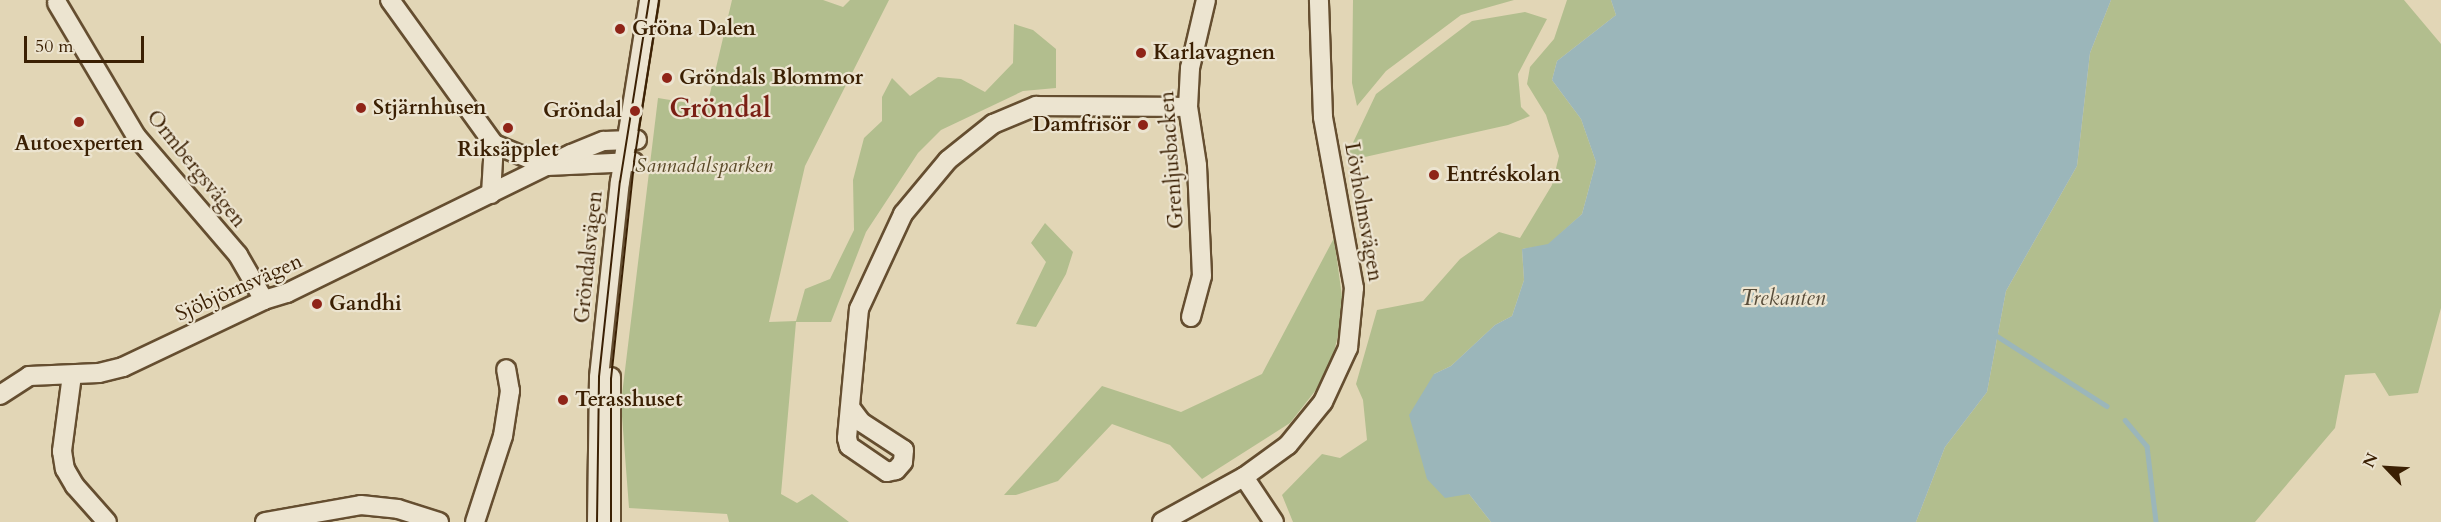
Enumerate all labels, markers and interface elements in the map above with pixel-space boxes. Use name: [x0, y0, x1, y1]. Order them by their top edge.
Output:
place label: Gröna Dalen: [632, 16, 756, 42]
marker: Gröna Dalen: [613, 22, 627, 36]
scale bar: [27, 24, 147, 62]
text: 50 m: [35, 34, 74, 59]
place label: Karlavagnen: [1153, 40, 1275, 66]
marker: Karlavagnen: [1134, 46, 1148, 60]
place label: Gröndals Blommor: [679, 65, 863, 91]
marker: Gröndals Blommor: [660, 71, 674, 85]
street label: Grenljusbacken: [1155, 90, 1189, 230]
district label: Gröndal: [669, 93, 771, 125]
place label: Stjärnhusen: [373, 95, 487, 121]
place label: Gröndal: [543, 98, 622, 124]
marker: Stjärnhusen: [354, 101, 368, 115]
marker: Gröndal: [626, 102, 644, 120]
street label: Ormbergsvägen: [141, 105, 251, 233]
place label: Damfrisör: [1032, 112, 1131, 138]
marker: Autoexperten: [72, 115, 86, 129]
marker: Damfrisör: [1136, 118, 1150, 132]
marker: Riksäpplet: [501, 121, 515, 135]
place label: Autoexperten: [15, 131, 143, 157]
place label: Riksäpplet: [457, 137, 559, 163]
street label: Lövholmsvägen: [1338, 140, 1388, 284]
park label: Sannadalsparken: [635, 153, 773, 179]
place label: Entréskolan: [1446, 162, 1560, 188]
marker: Entréskolan: [1427, 168, 1441, 182]
street label: Gröndalsvägen: [570, 189, 608, 325]
street label: Sjöbjörnsvägen: [172, 249, 306, 327]
water label: Trekanten: [1741, 286, 1825, 312]
place label: Gandhi: [329, 291, 402, 317]
marker: Gandhi: [310, 297, 324, 311]
place label: Terasshuset: [575, 387, 683, 413]
marker: Terasshuset: [556, 393, 570, 407]
north arrow: [2357, 438, 2417, 498]
text: N: [2358, 449, 2384, 471]

